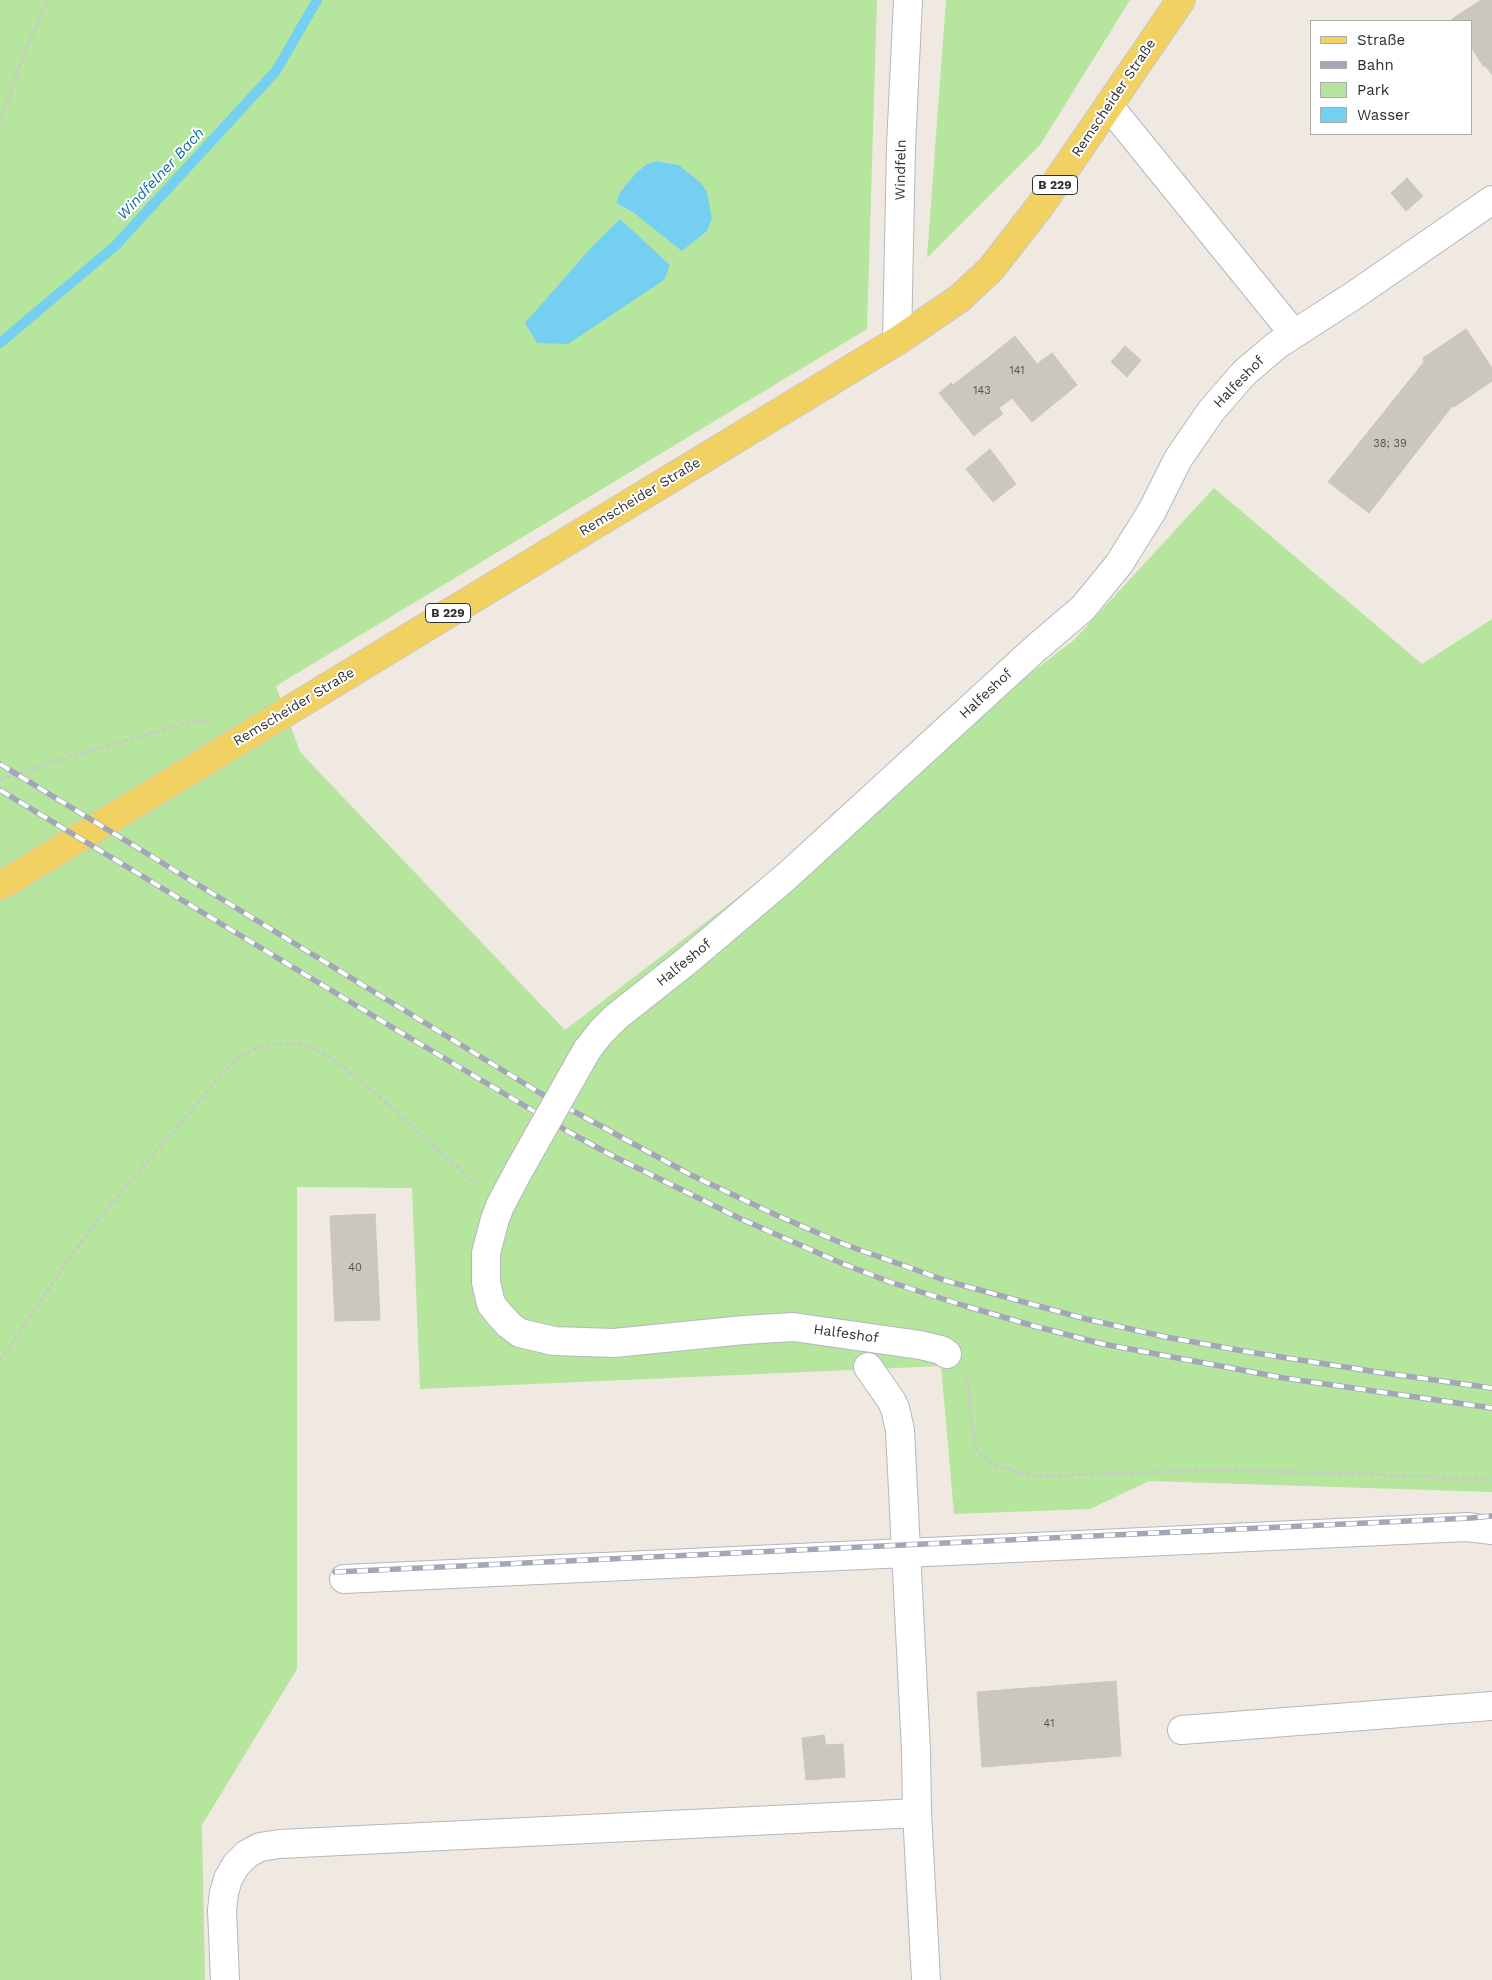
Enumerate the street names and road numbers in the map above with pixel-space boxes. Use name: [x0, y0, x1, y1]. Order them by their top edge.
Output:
street label: Remscheider Straße: [1068, 36, 1160, 160]
street label: Windfeln: [892, 139, 910, 201]
road number: B 229: [1032, 176, 1078, 194]
street label: Halfeshof: [1210, 353, 1268, 411]
street label: Remscheider Straße: [576, 454, 704, 540]
road number: B 229: [426, 604, 470, 622]
street label: Remscheider Straße: [230, 664, 358, 750]
street label: Halfeshof: [956, 665, 1016, 723]
street label: Halfeshof: [653, 936, 715, 990]
street label: Halfeshof: [812, 1321, 880, 1347]

